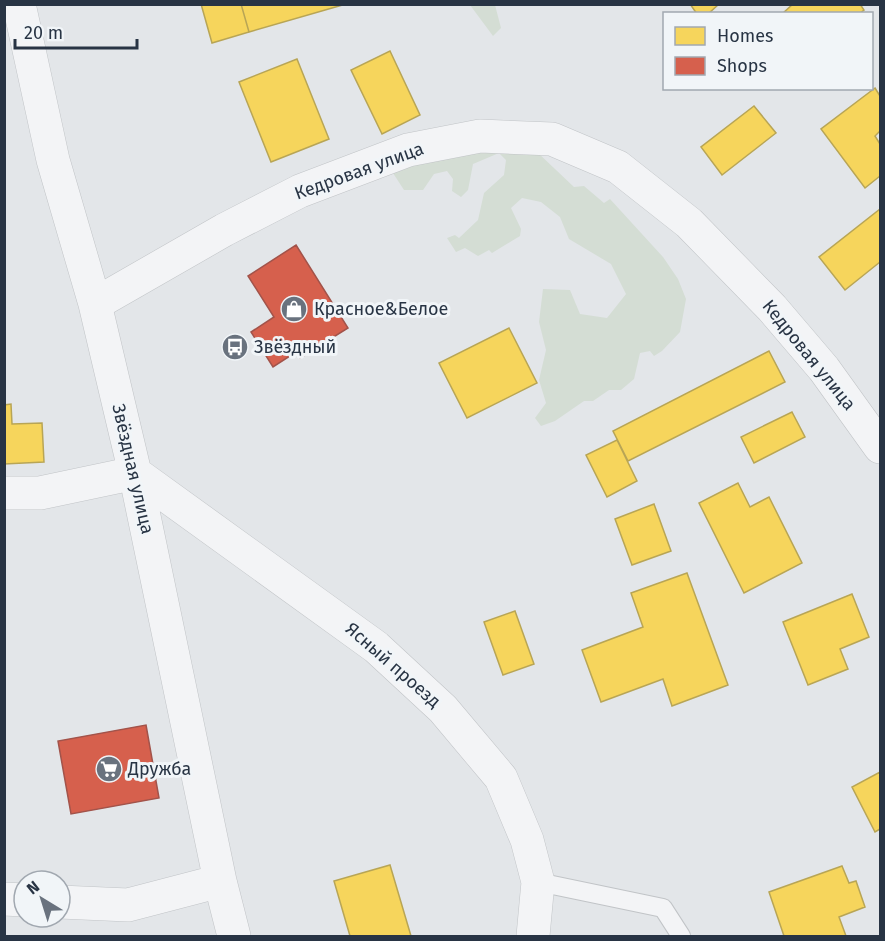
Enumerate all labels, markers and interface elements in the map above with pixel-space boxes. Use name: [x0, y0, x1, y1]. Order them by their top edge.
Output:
scale bar: [15, 12, 136, 50]
legend: [663, 12, 873, 90]
text: 20 m: [24, 22, 63, 44]
text: Homes: [717, 25, 773, 47]
text: Shops: [717, 55, 767, 77]
street label: Кедровая улица: [291, 137, 427, 205]
shop icon: Красное&Белое: [279, 294, 309, 324]
street label: Кедровая улица: [758, 295, 860, 415]
place label: Красное&Белое: [314, 298, 448, 320]
bus stop icon: Звёздный: [220, 332, 250, 362]
place label: Звёздный: [254, 336, 336, 358]
street label: Звёздная улица: [107, 402, 159, 536]
street label: Ясный проезд: [341, 618, 445, 712]
supermarket icon: Дружба: [94, 754, 124, 784]
place label: Дружба: [127, 758, 191, 780]
north arrow: [12, 869, 72, 929]
text: N: [23, 877, 43, 898]

